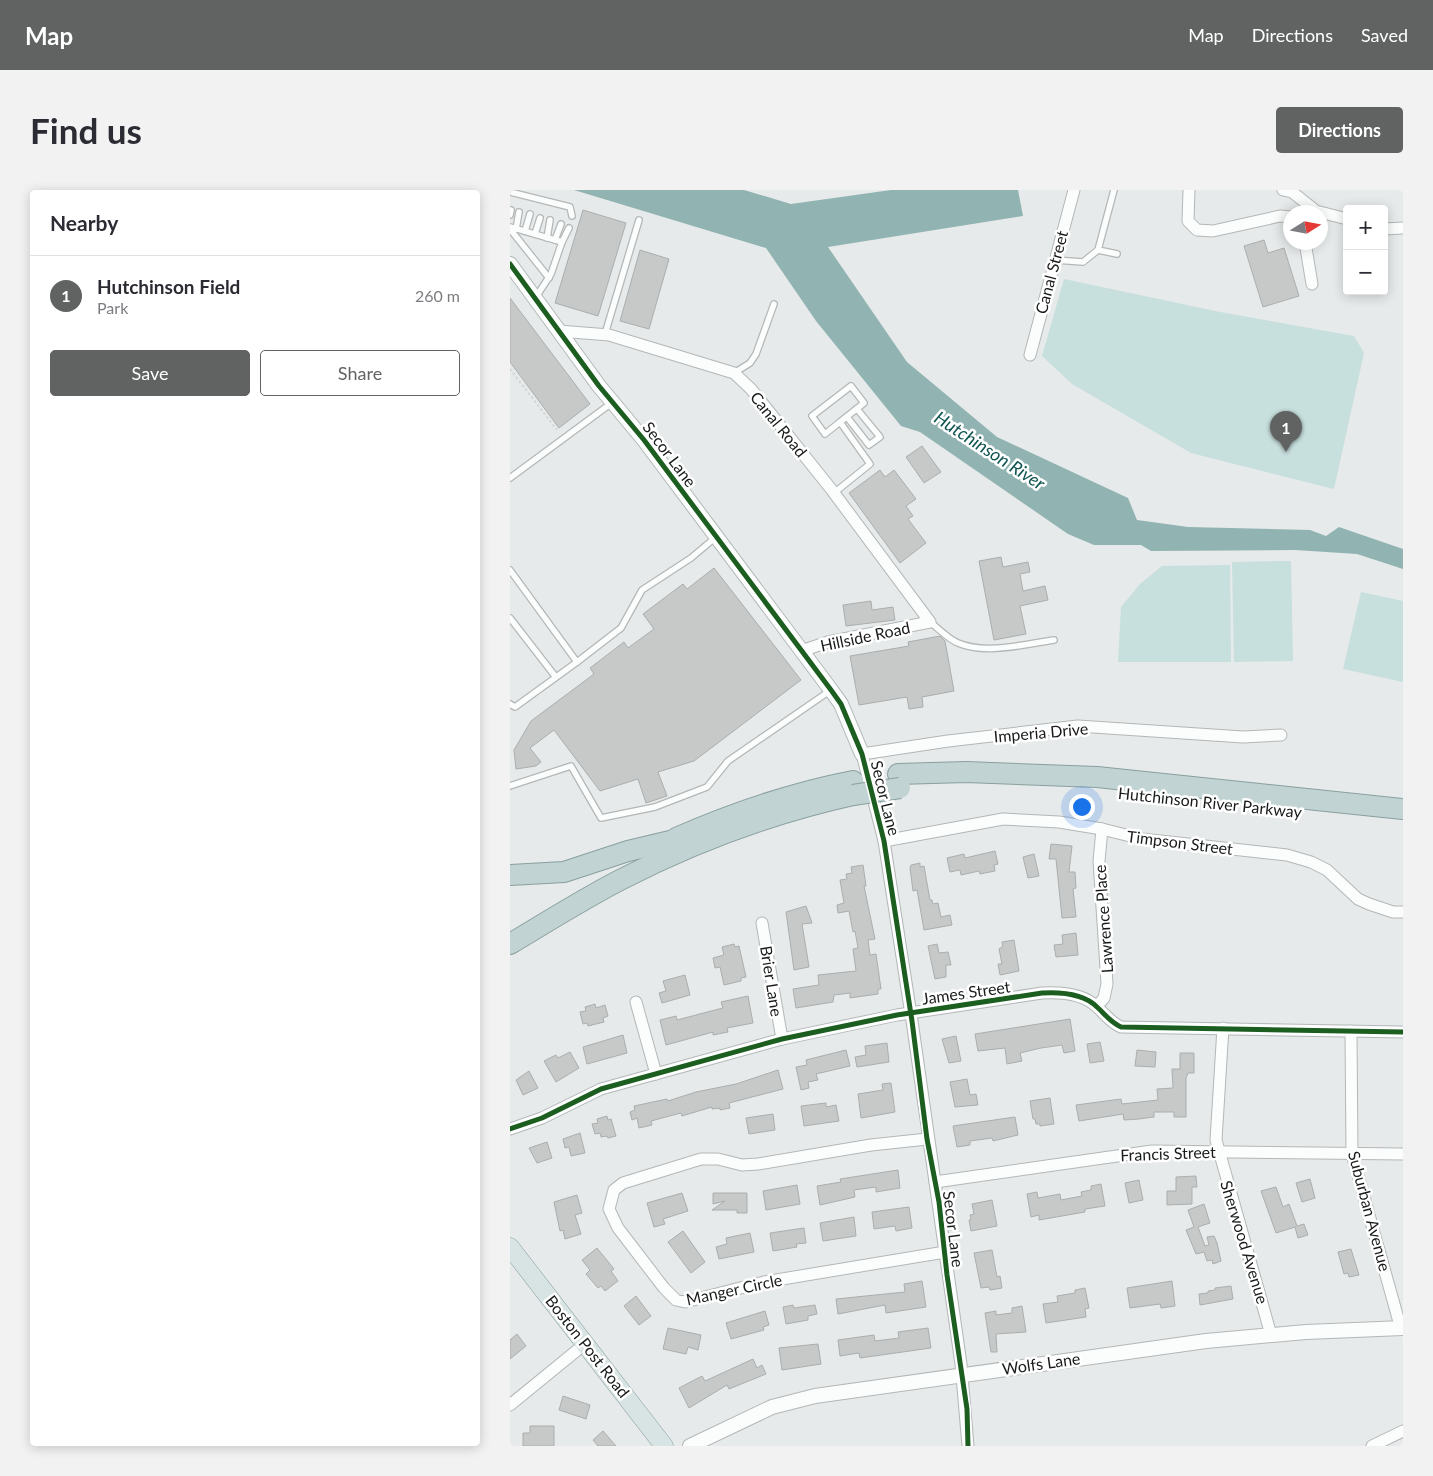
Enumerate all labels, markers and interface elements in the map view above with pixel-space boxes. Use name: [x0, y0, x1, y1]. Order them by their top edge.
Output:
text: Map: [25, 21, 73, 50]
text: Map: [1188, 24, 1224, 46]
text: Directions: [1252, 24, 1333, 46]
text: Saved: [1361, 24, 1408, 46]
button: Directions: [1276, 107, 1403, 153]
text: Find us: [30, 109, 142, 151]
north arrow: [1283, 205, 1328, 250]
map controls: [1343, 205, 1388, 295]
button: +: [1343, 205, 1388, 250]
text: Nearby: [50, 210, 118, 235]
street label: Canal Street: [1031, 228, 1071, 316]
button: −: [1343, 250, 1388, 295]
text: Hutchinson Field: [97, 275, 240, 298]
text: 1: [61, 286, 71, 305]
text: 260 m: [415, 286, 460, 305]
text: Park: [97, 298, 128, 317]
button: Save: [50, 350, 250, 396]
button: Share: [260, 350, 460, 396]
street label: Canal Road: [747, 387, 811, 461]
water label: Hutchinson River: [930, 406, 1050, 494]
pin: 1: [1270, 411, 1302, 452]
street label: Secor Lane: [639, 418, 701, 490]
street label: Hillside Road: [818, 617, 912, 655]
street label: Imperia Drive: [993, 718, 1089, 746]
street label: Secor Lane: [867, 758, 905, 838]
street label: Hutchinson River Parkway: [1117, 783, 1304, 821]
your location: [1069, 794, 1095, 820]
street label: Timpson Street: [1126, 826, 1234, 858]
street label: Lawrence Place: [1090, 864, 1116, 974]
street label: Brier Lane: [757, 944, 787, 1018]
street label: James Street: [921, 976, 1012, 1008]
street label: Francis Street: [1120, 1142, 1216, 1164]
street label: Suburban Avenue: [1345, 1149, 1395, 1273]
street label: Sherwood Avenue: [1217, 1178, 1273, 1306]
street label: Secor Lane: [940, 1190, 968, 1268]
street label: Manger Circle: [684, 1270, 784, 1308]
street label: Boston Post Road: [542, 1291, 634, 1401]
street label: Wolfs Lane: [1001, 1348, 1081, 1378]

